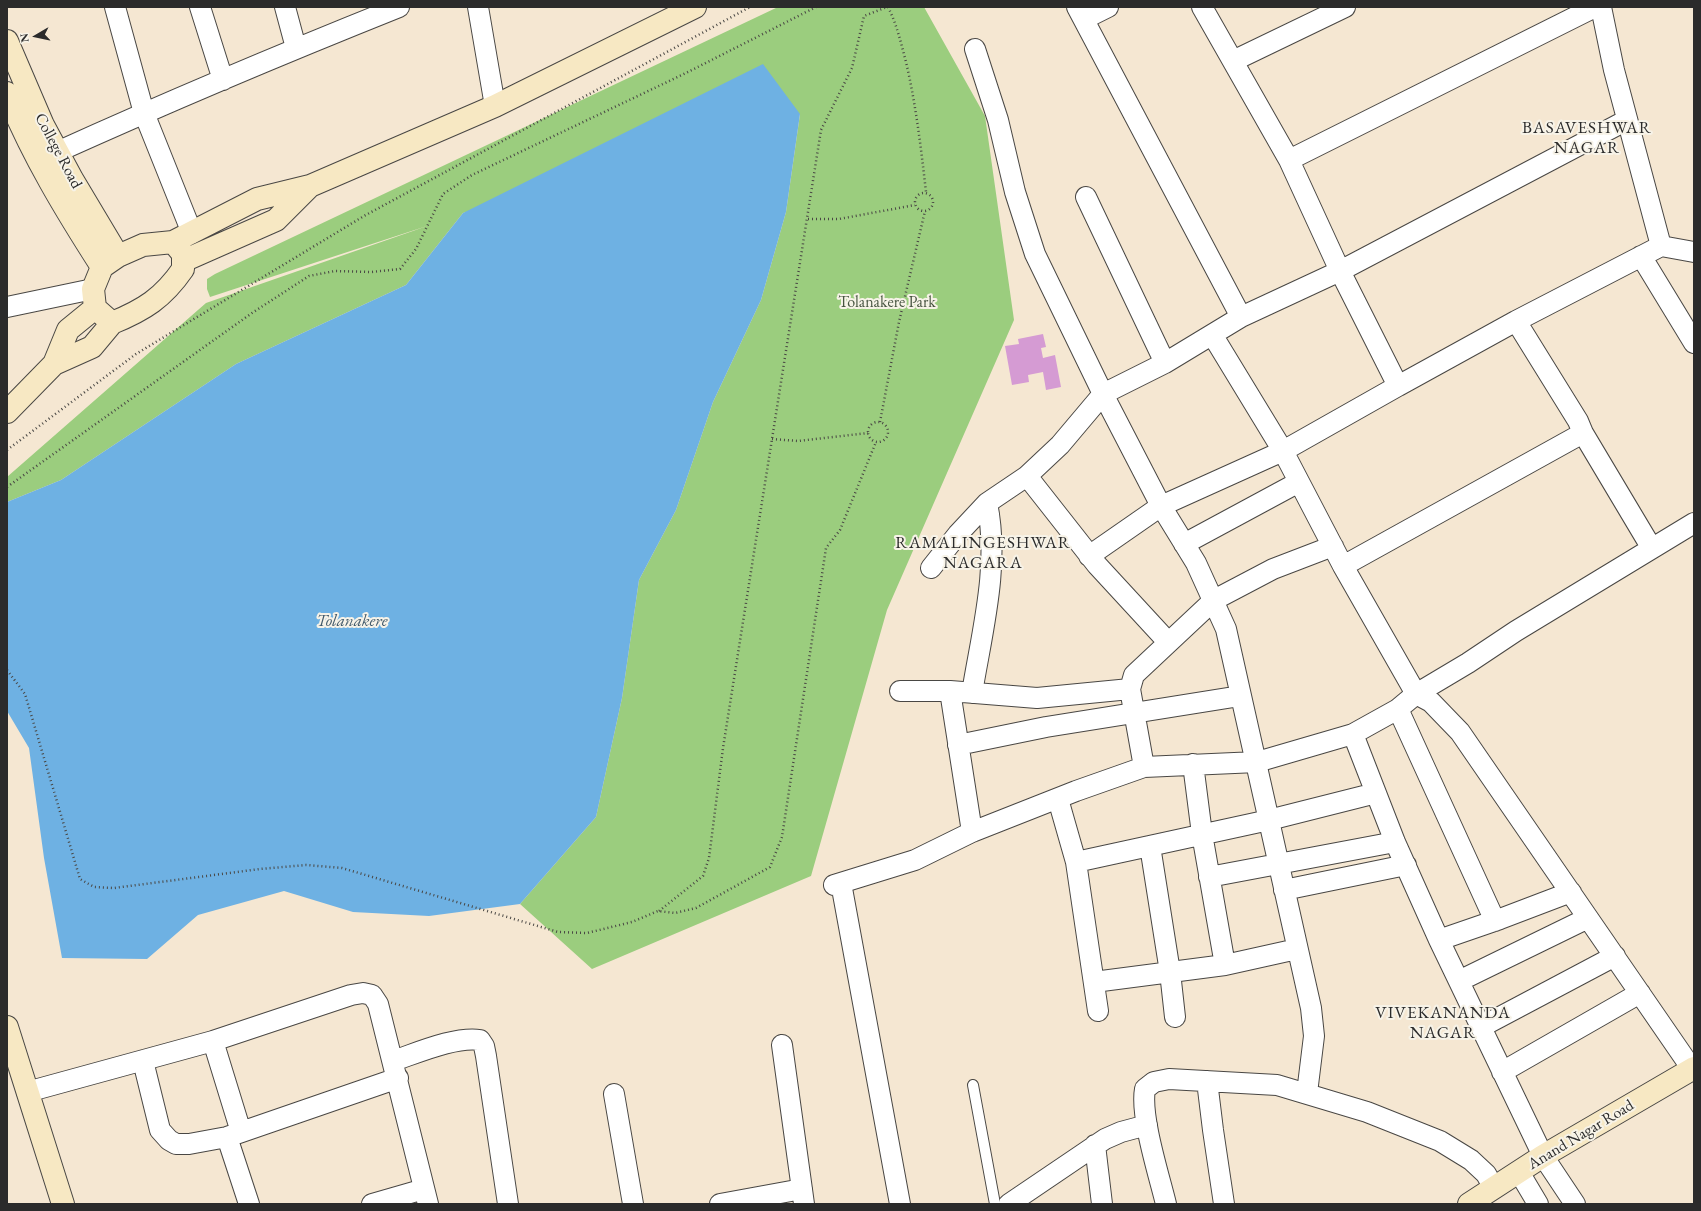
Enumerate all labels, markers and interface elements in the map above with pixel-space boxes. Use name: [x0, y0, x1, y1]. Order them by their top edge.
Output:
north arrow: [16, 16, 56, 56]
text: N: [17, 32, 32, 43]
street label: College Road: [30, 110, 86, 192]
district label: BASAVESHWAR NAGAR: [1522, 118, 1652, 158]
park label: Tolanakere Park: [838, 293, 936, 313]
district label: RAMALINGESHWAR NAGARA: [895, 533, 1071, 573]
water label: Tolanakere: [316, 611, 388, 631]
district label: VIVEKANANDA NAGAR: [1375, 1003, 1511, 1043]
street label: Anand Nagar Road: [1525, 1096, 1637, 1174]

